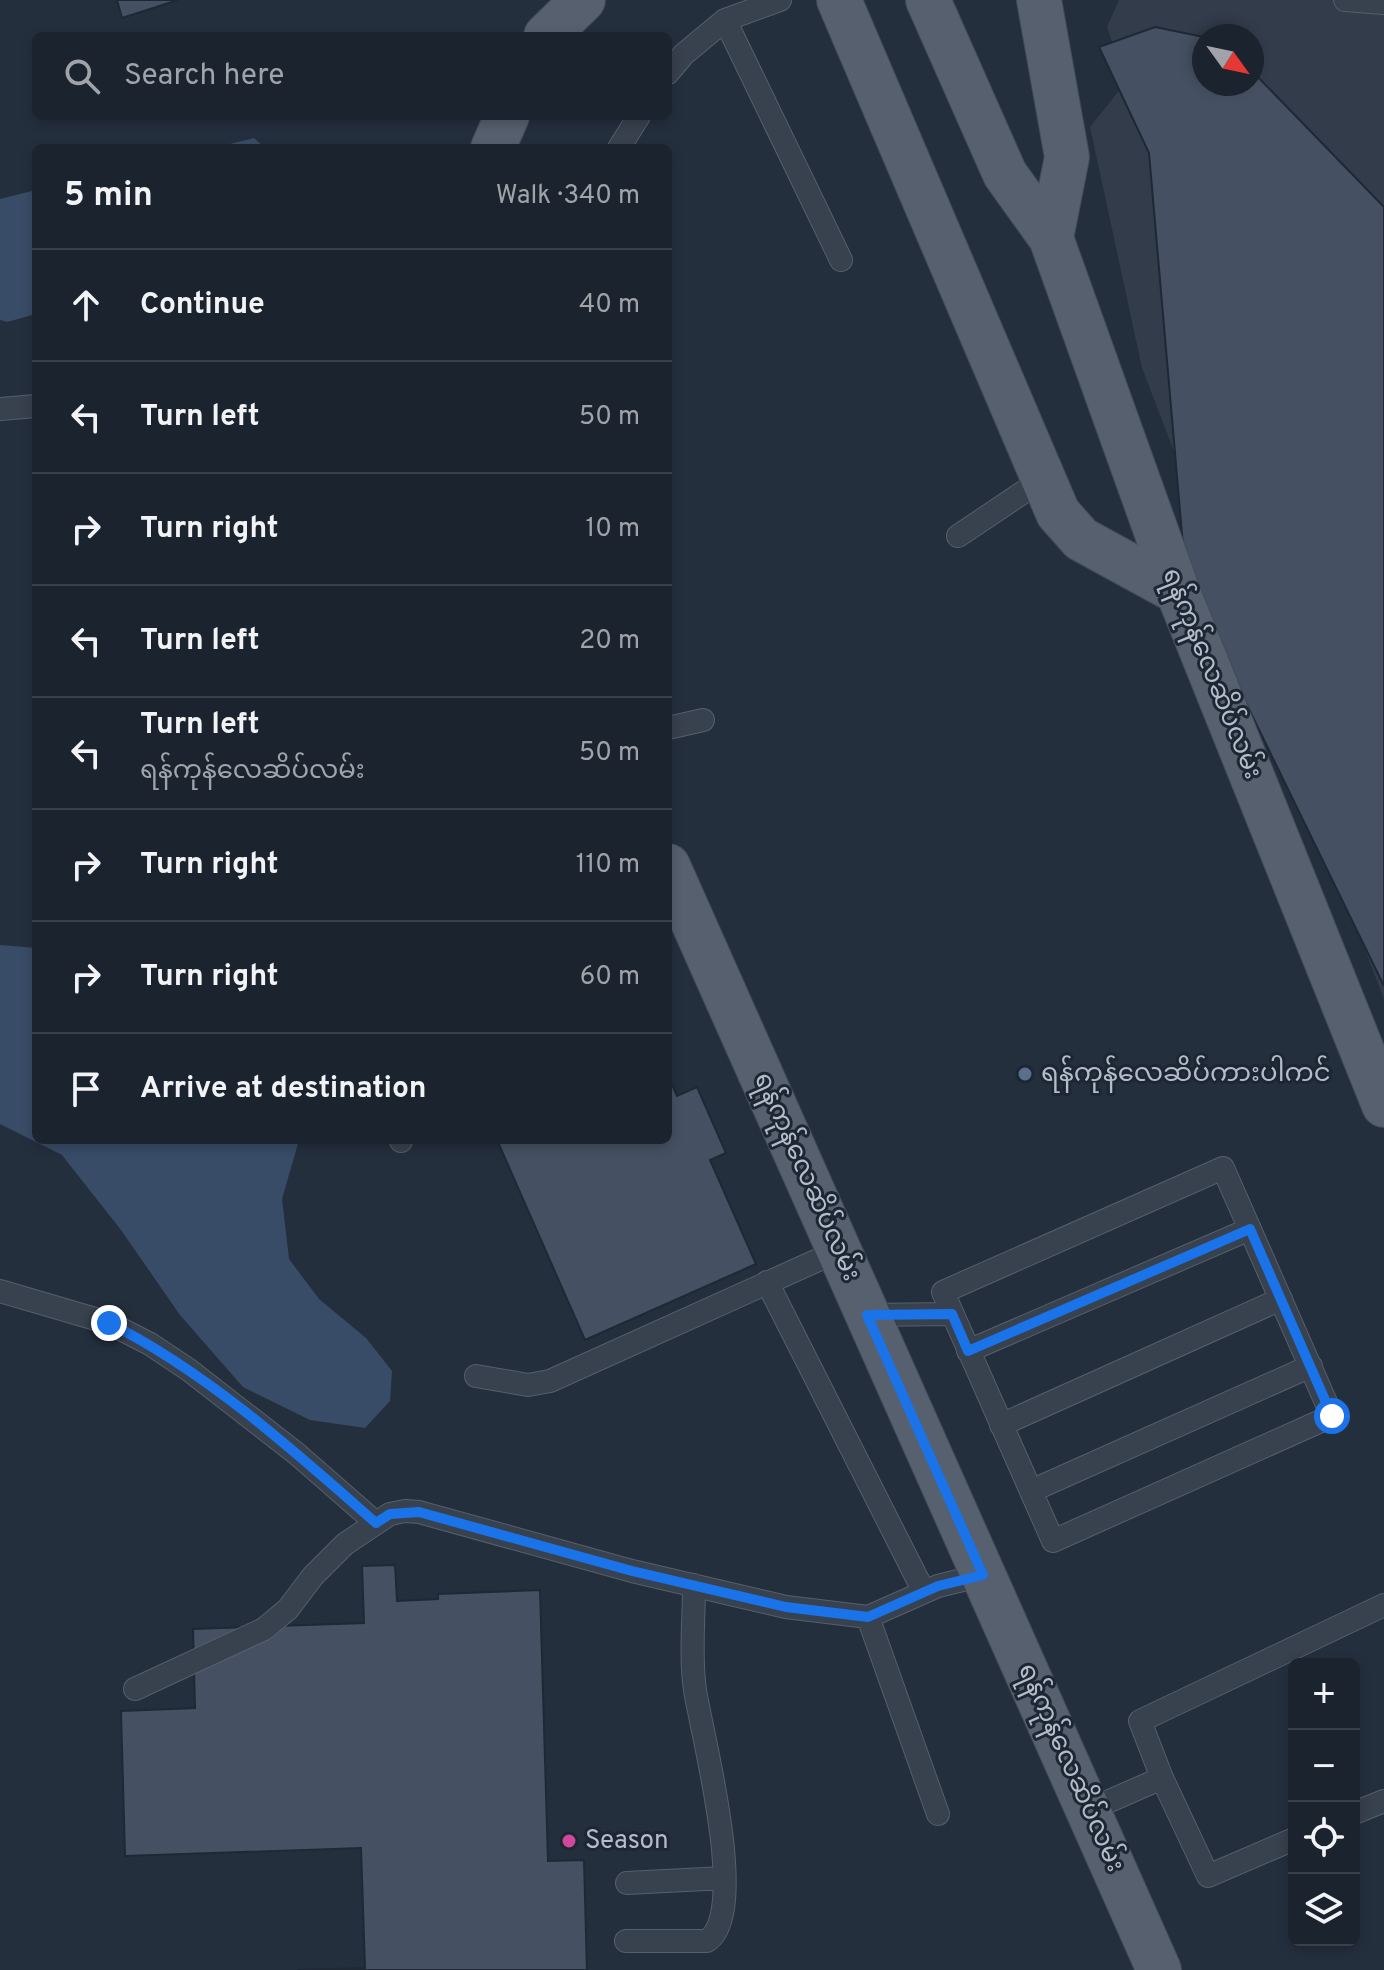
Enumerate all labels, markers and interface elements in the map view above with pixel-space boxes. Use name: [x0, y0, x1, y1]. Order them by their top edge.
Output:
north arrow: [1192, 24, 1264, 96]
search box: [32, 32, 672, 120]
icon: search: [60, 54, 104, 98]
text: Search here: [124, 58, 284, 95]
text: 5 min: [64, 175, 153, 218]
text: Walk · 340 m: [496, 180, 640, 213]
icon: ahead: [64, 283, 108, 327]
text: Continue: [140, 287, 265, 324]
text: 40 m: [579, 289, 640, 322]
icon: left: [64, 395, 108, 439]
text: Turn left: [140, 399, 260, 436]
text: 50 m: [579, 401, 640, 434]
icon: right: [64, 507, 108, 551]
text: Turn right: [140, 511, 278, 548]
text: 10 m: [585, 513, 640, 546]
street label: ရန်ကုန်လေဆိပ်လမ်း: [1152, 562, 1271, 785]
icon: left: [64, 619, 108, 663]
text: Turn left: [140, 623, 260, 660]
text: 20 m: [579, 625, 640, 658]
text: Turn left: [140, 707, 260, 744]
icon: left: [64, 731, 108, 775]
text: 50 m: [579, 737, 640, 770]
text: ရန်ကုန်လေဆိပ်လမ်း: [140, 755, 365, 788]
icon: right: [64, 843, 108, 887]
text: Turn right: [140, 847, 278, 884]
text: 110 m: [576, 849, 640, 882]
icon: right: [64, 955, 108, 999]
text: Turn right: [140, 959, 278, 996]
text: 60 m: [580, 961, 640, 994]
place label: ရန်ကုန်လေဆိပ်ကားပါကင်: [1041, 1055, 1331, 1093]
marker: ရန်ကုန်လေဆိပ်ကားပါကင်: [1016, 1065, 1034, 1083]
street label: ရန်ကုန်လေဆိပ်လမ်း: [743, 1066, 870, 1287]
icon: arrive: [64, 1067, 108, 1111]
text: Arrive at destination: [140, 1071, 426, 1108]
route end: [91, 1305, 127, 1341]
route start: [1314, 1398, 1350, 1434]
street label: ရန်ကုန်လေဆိပ်လမ်း: [1007, 1657, 1134, 1878]
map controls: [1288, 1658, 1360, 1946]
button: +: [1288, 1658, 1360, 1730]
button: −: [1288, 1730, 1360, 1802]
button: locate: [1288, 1802, 1360, 1874]
place label: Season: [585, 1825, 669, 1858]
marker: Season: [560, 1832, 578, 1850]
button: layers: [1288, 1874, 1360, 1946]

